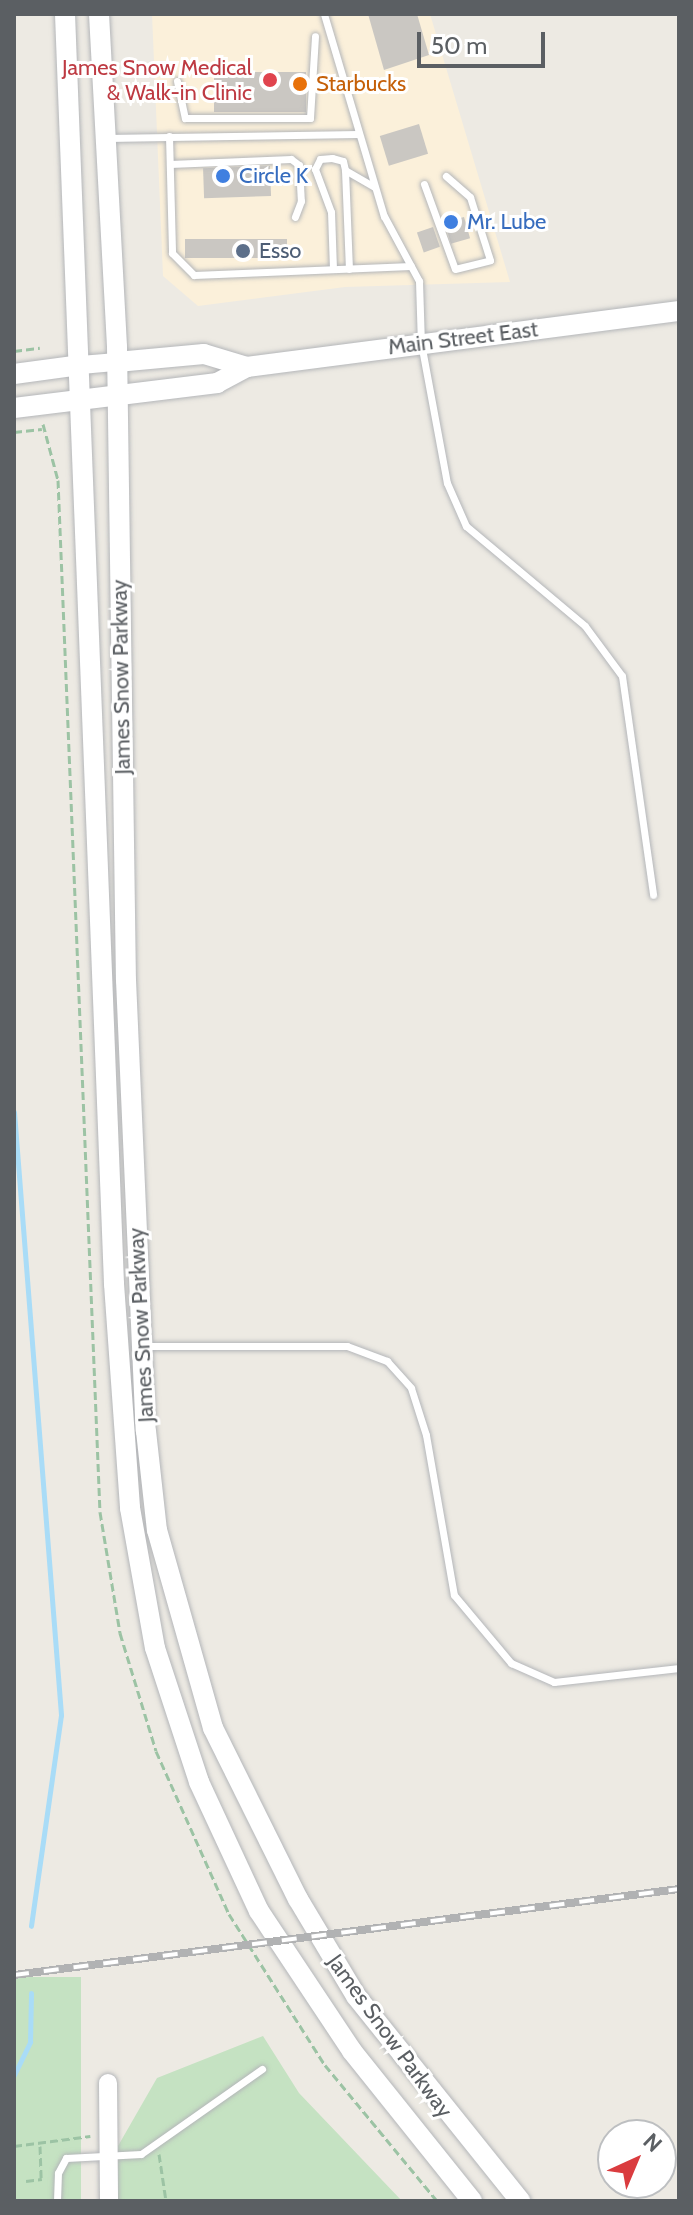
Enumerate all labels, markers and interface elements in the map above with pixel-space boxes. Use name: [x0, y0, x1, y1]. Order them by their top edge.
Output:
scale bar: [421, 16, 549, 66]
text: 50 m: [431, 31, 487, 60]
place label: James Snow Medical & Walk-in Clinic: [62, 54, 252, 106]
marker: James Snow Medical & Walk-in Clinic: [259, 69, 281, 91]
place label: Starbucks: [316, 71, 406, 97]
marker: Starbucks: [291, 75, 309, 93]
place label: Circle K: [239, 163, 308, 189]
marker: Circle K: [214, 167, 232, 185]
place label: Mr. Lube: [467, 209, 546, 235]
marker: Mr. Lube: [442, 213, 460, 231]
place label: Esso: [259, 238, 301, 264]
marker: Esso: [234, 242, 252, 260]
street label: Main Street East: [386, 316, 540, 360]
street label: James Snow Parkway: [106, 579, 136, 775]
street label: James Snow Parkway: [123, 1227, 159, 1423]
street label: James Snow Parkway: [322, 1949, 458, 2123]
north arrow: [597, 2119, 677, 2199]
text: N: [638, 2128, 668, 2158]

